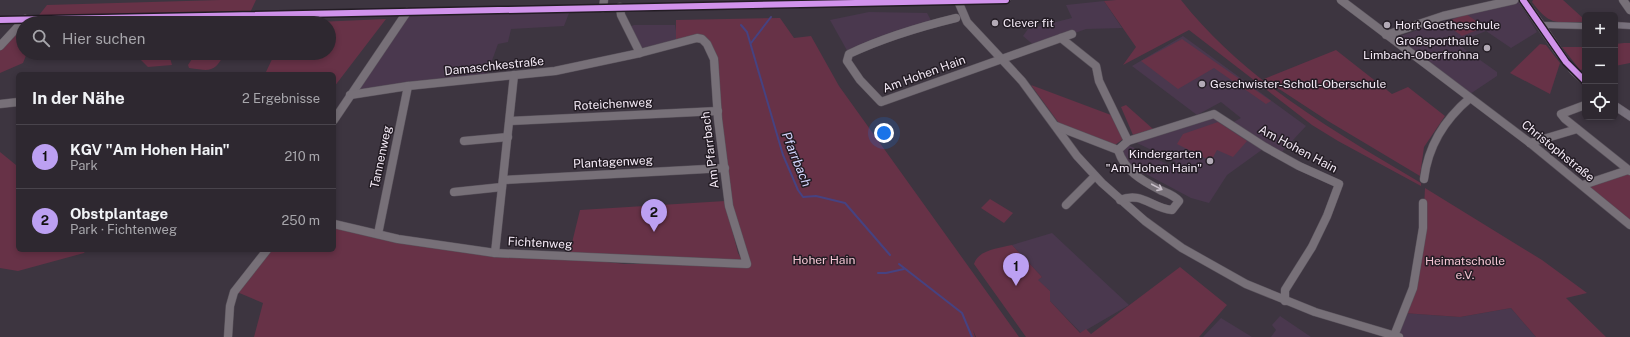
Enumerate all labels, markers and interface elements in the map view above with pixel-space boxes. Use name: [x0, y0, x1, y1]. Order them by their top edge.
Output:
map controls: [1582, 12, 1618, 120]
button: +: [1582, 12, 1618, 48]
search box: [16, 16, 336, 60]
place label: Clever fit: [1003, 16, 1054, 30]
marker: Clever fit: [990, 18, 1000, 28]
place label: Hort Goetheschule: [1395, 18, 1500, 32]
marker: Hort Goetheschule: [1382, 20, 1392, 30]
icon: search: [30, 27, 52, 49]
text: Hier suchen: [62, 30, 145, 47]
place label: Großsporthalle Limbach-Oberfrohna: [1363, 34, 1479, 62]
marker: Großsporthalle Limbach-Oberfrohna: [1482, 43, 1492, 53]
button: −: [1582, 48, 1618, 84]
street label: Am Hohen Hain: [881, 53, 967, 95]
street label: Damaschkestraße: [443, 54, 545, 78]
place label: Geschwister-Scholl-Oberschule: [1210, 77, 1386, 91]
marker: Geschwister-Scholl-Oberschule: [1197, 79, 1207, 89]
button: locate: [1582, 84, 1618, 120]
text: In der Nähe: [32, 88, 125, 108]
text: 2 Ergebnisse: [242, 91, 320, 106]
street label: Roteichenweg: [573, 95, 653, 113]
street label: Am Pfarrbach: [698, 111, 722, 189]
street label: Christophstraße: [1519, 117, 1597, 185]
street label: Am Hohen Hain: [1256, 122, 1340, 176]
your location: [874, 123, 894, 143]
street label: Tannenweg: [368, 124, 394, 190]
water label: Pfarrbach: [779, 129, 814, 189]
text: KGV "Am Hohen Hain": [70, 141, 230, 158]
place label: Kindergarten "Am Hohen Hain": [1105, 147, 1202, 175]
text: 1: [42, 149, 48, 164]
text: 210 m: [285, 149, 320, 164]
street label: Plantagenweg: [573, 153, 653, 171]
marker: Kindergarten "Am Hohen Hain": [1205, 156, 1215, 166]
text: Park: [70, 158, 98, 173]
one-way arrow: [1151, 184, 1163, 191]
pin: 2: [641, 199, 667, 232]
text: Obstplantage: [70, 205, 168, 222]
text: 2: [41, 213, 49, 228]
text: 250 m: [282, 213, 320, 228]
text: Park · Fichtenweg: [70, 222, 177, 237]
street label: Fichtenweg: [507, 234, 573, 252]
park label: Hoher Hain: [793, 253, 856, 267]
pin: 1: [1003, 253, 1029, 286]
park label: Heimatscholle e.V.: [1425, 254, 1505, 282]

